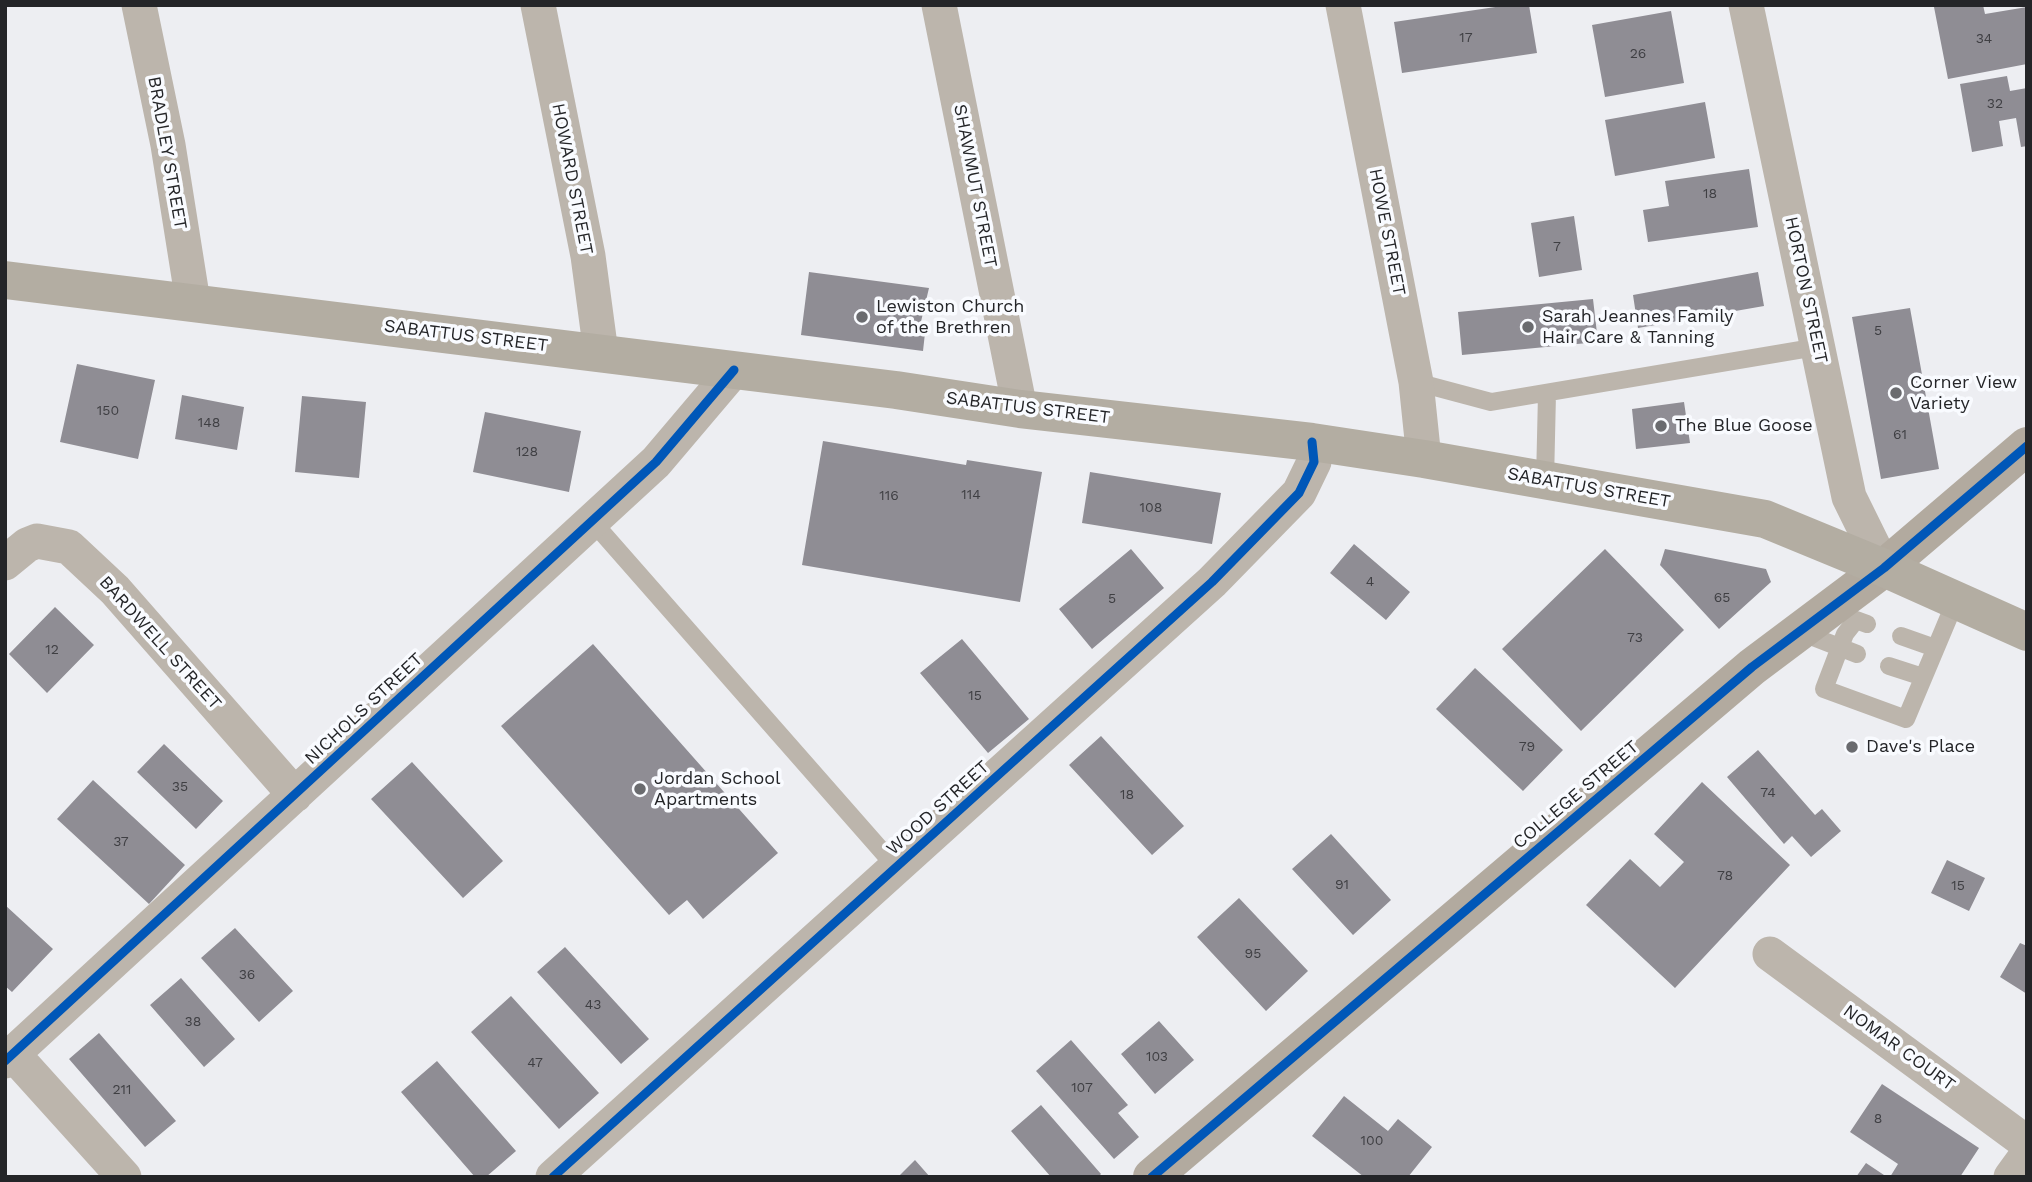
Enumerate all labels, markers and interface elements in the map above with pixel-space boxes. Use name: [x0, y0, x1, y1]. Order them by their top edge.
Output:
house number: 17: [1459, 30, 1473, 46]
house number: 34: [1976, 31, 1992, 47]
house number: 26: [1630, 46, 1646, 62]
street label: BRADLEY STREET: [143, 75, 191, 231]
house number: 32: [1987, 96, 2003, 112]
street label: HOWARD STREET: [547, 101, 597, 257]
street label: SHAWMUT STREET: [949, 102, 1001, 270]
street label: HOWE STREET: [1364, 167, 1410, 297]
house number: 18: [1703, 186, 1717, 202]
street label: HORTON STREET: [1780, 215, 1832, 365]
house number: 7: [1553, 239, 1561, 255]
place label: Lewiston Church of the Brethren: [876, 296, 1024, 338]
place label: Sarah Jeannes Family Hair Care & Tanning: [1542, 306, 1734, 348]
marker: Lewiston Church of the Brethren: [854, 309, 870, 325]
street label: SABATTUS STREET: [383, 315, 549, 357]
marker: Sarah Jeannes Family Hair Care & Tanning: [1520, 319, 1536, 335]
house number: 5: [1874, 323, 1882, 339]
place label: Corner View Variety: [1910, 372, 2017, 414]
marker: Corner View Variety: [1888, 385, 1904, 401]
street label: SABATTUS STREET: [945, 387, 1111, 429]
house number: 150: [97, 403, 119, 419]
house number: 148: [198, 415, 220, 431]
place label: The Blue Goose: [1675, 415, 1813, 437]
marker: The Blue Goose: [1653, 418, 1669, 434]
house number: 61: [1893, 427, 1907, 443]
house number: 128: [516, 444, 538, 460]
street label: SABATTUS STREET: [1506, 463, 1672, 513]
house number: 114: [961, 487, 981, 503]
house number: 116: [879, 488, 899, 504]
house number: 108: [1140, 500, 1162, 516]
street label: BARDWELL STREET: [94, 572, 226, 714]
house number: 4: [1366, 574, 1374, 590]
house number: 65: [1714, 590, 1730, 606]
house number: 5: [1108, 591, 1116, 607]
house number: 73: [1627, 630, 1643, 646]
house number: 12: [45, 642, 59, 658]
street label: NICHOLS STREET: [300, 649, 428, 769]
house number: 15: [968, 688, 982, 704]
street label: COLLEGE STREET: [1509, 736, 1643, 854]
place label: Dave's Place: [1866, 736, 1975, 758]
house number: 79: [1519, 739, 1535, 755]
marker: Dave's Place: [1844, 739, 1860, 755]
street label: WOOD STREET: [882, 756, 994, 860]
place label: Jordan School Apartments: [654, 768, 781, 810]
house number: 35: [172, 779, 188, 795]
marker: Jordan School Apartments: [632, 781, 648, 797]
house number: 74: [1760, 785, 1776, 801]
house number: 18: [1120, 787, 1134, 803]
house number: 37: [113, 834, 129, 850]
house number: 78: [1717, 868, 1733, 884]
house number: 91: [1335, 877, 1349, 893]
house number: 15: [1951, 878, 1965, 894]
house number: 95: [1245, 946, 1261, 962]
house number: 36: [239, 967, 255, 983]
house number: 43: [585, 997, 601, 1013]
street label: NOMAR COURT: [1839, 1000, 1959, 1096]
house number: 38: [185, 1014, 201, 1030]
house number: 103: [1146, 1049, 1168, 1065]
house number: 47: [527, 1055, 543, 1071]
house number: 107: [1071, 1080, 1093, 1096]
house number: 211: [112, 1082, 132, 1098]
house number: 8: [1874, 1111, 1882, 1127]
house number: 100: [1361, 1133, 1383, 1149]

